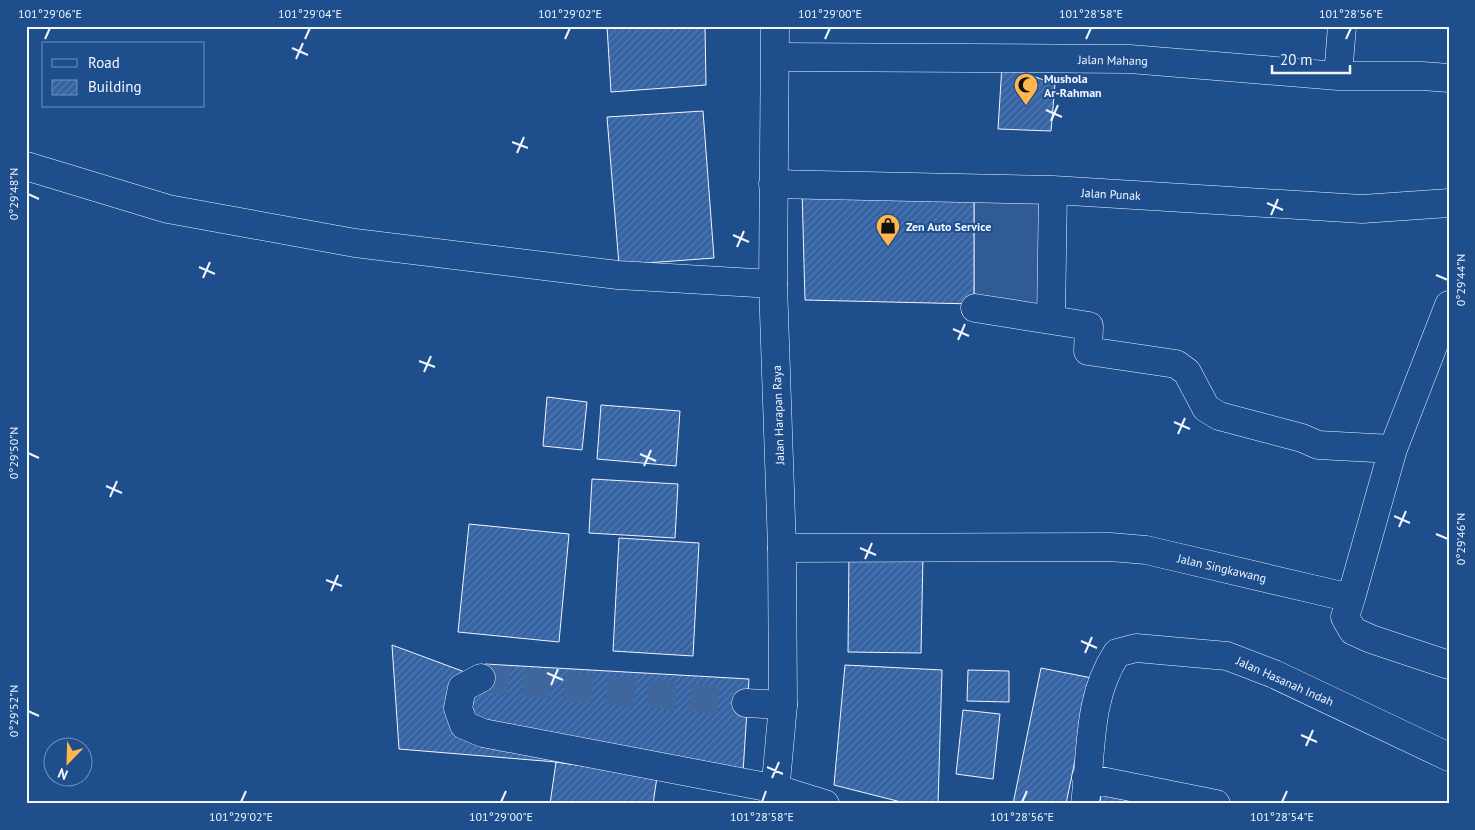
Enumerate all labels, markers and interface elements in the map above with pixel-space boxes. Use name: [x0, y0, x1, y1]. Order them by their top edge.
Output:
text: 101°29'06"E: [18, 6, 82, 21]
text: 101°29'04"E: [278, 6, 342, 21]
text: 101°29'02"E: [538, 6, 602, 21]
text: 101°29'00"E: [798, 6, 862, 21]
text: 101°28'58"E: [1059, 6, 1123, 21]
text: 101°28'56"E: [1319, 6, 1383, 21]
legend: [42, 42, 205, 108]
scale bar: [1272, 42, 1350, 74]
text: 20 m: [1280, 50, 1313, 69]
street label: Jalan Mahang: [1077, 52, 1148, 68]
text: Road: [88, 53, 120, 72]
place label: Mushola Ar-Rahman: [1044, 71, 1102, 100]
mosque icon: Mushola Ar-Rahman: [1013, 72, 1039, 106]
text: Building: [88, 77, 142, 96]
text: 0°29'48"N: [6, 168, 21, 220]
street label: Jalan Punak: [1080, 185, 1141, 203]
shop icon: Zen Auto Service: [875, 213, 901, 247]
place label: Zen Auto Service: [906, 219, 991, 234]
text: 0°29'44"N: [1453, 254, 1468, 306]
street label: Jalan Harapan Raya: [769, 365, 787, 466]
text: 0°29'50"N: [6, 427, 21, 479]
text: 0°29'46"N: [1453, 513, 1468, 565]
street label: Jalan Singkawang: [1175, 550, 1268, 586]
street label: Jalan Hasanah Indah: [1233, 652, 1336, 709]
text: 0°29'52"N: [6, 685, 21, 737]
north arrow: [42, 738, 92, 788]
text: N: [55, 764, 71, 784]
text: 101°29'02"E: [209, 809, 273, 824]
text: 101°29'00"E: [469, 809, 533, 824]
text: 101°28'58"E: [730, 809, 794, 824]
text: 101°28'56"E: [990, 809, 1054, 824]
text: 101°28'54"E: [1250, 809, 1314, 824]

